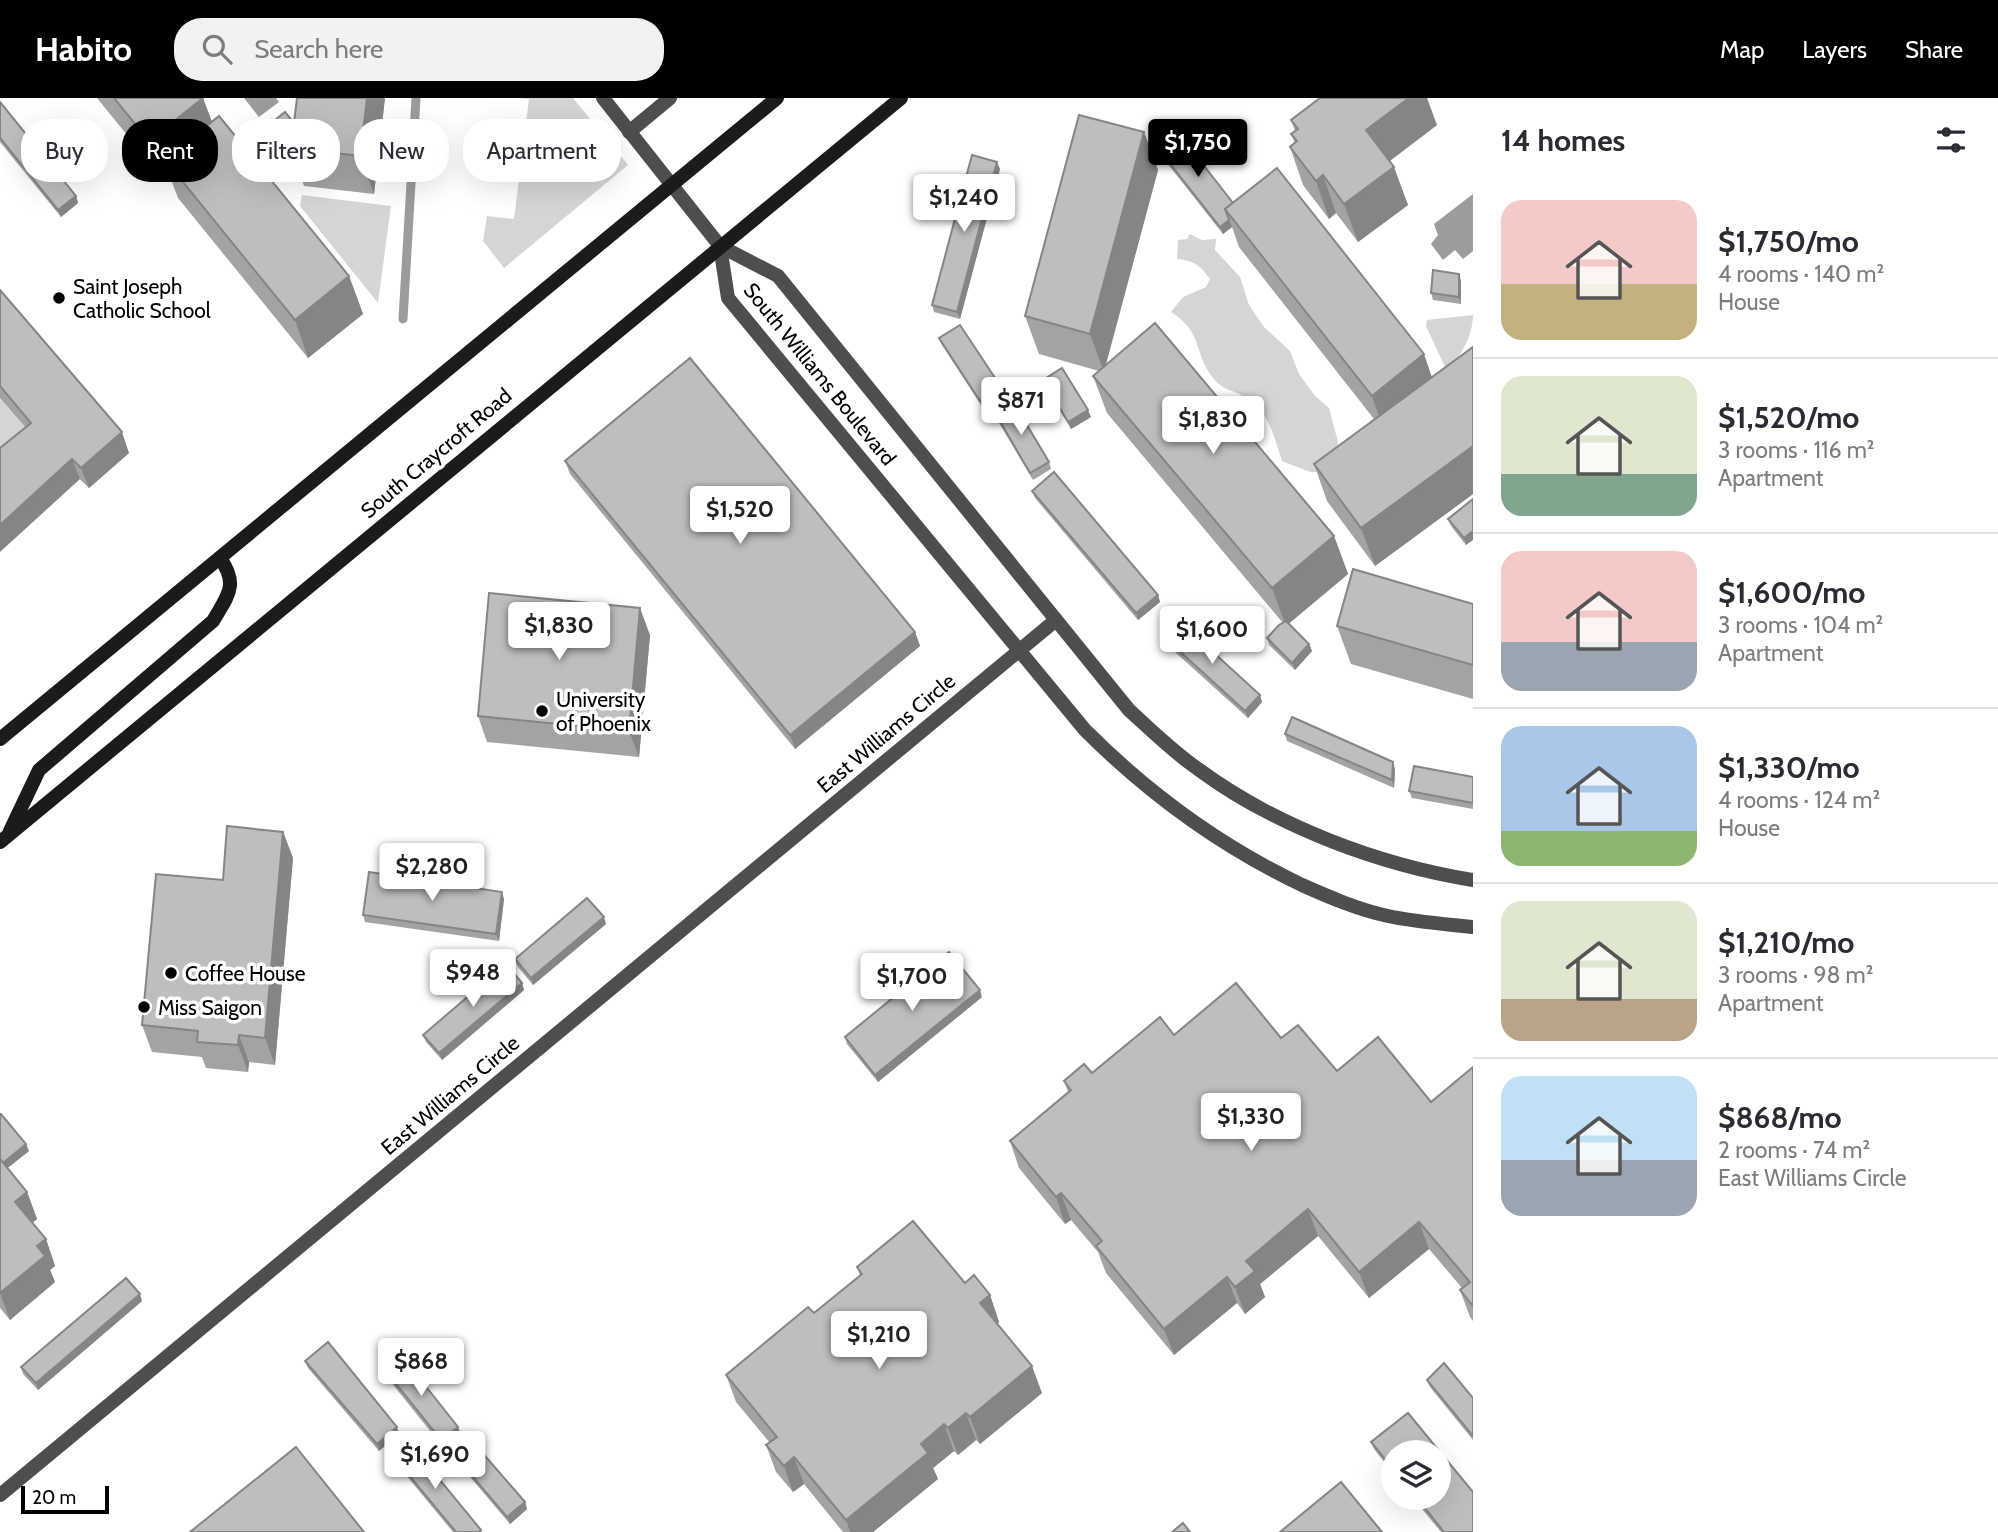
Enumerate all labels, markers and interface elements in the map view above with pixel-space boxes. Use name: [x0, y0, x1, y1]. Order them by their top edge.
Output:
search box: [174, 18, 664, 81]
text: Habito: [35, 29, 132, 69]
icon: search: [198, 30, 236, 68]
text: Search here: [254, 33, 383, 65]
text: Map: [1720, 35, 1764, 64]
text: Layers: [1802, 35, 1867, 64]
text: Share: [1905, 35, 1963, 64]
chip: Buy: [21, 119, 108, 182]
chip: Rent: [122, 119, 218, 182]
chip: Filters: [232, 119, 340, 182]
chip: New: [354, 119, 449, 182]
chip: Apartment: [463, 119, 621, 182]
pin: $1,750: [1141, 120, 1255, 179]
icon: filters: [1932, 121, 1970, 159]
text: 14 homes: [1501, 122, 1625, 159]
text: $1,750: [1164, 128, 1232, 156]
pin: $1,240: [907, 174, 1021, 234]
text: $1,240: [929, 183, 999, 211]
text: $1,750/mo: [1718, 223, 1859, 260]
icon: home: [1557, 228, 1641, 312]
text: 4 rooms · 140 m²: [1718, 260, 1884, 288]
place label: Saint Joseph Catholic School: [73, 274, 211, 323]
street label: South Williams Boulevard: [739, 278, 901, 470]
text: House: [1718, 288, 1780, 316]
marker: Saint Joseph Catholic School: [51, 290, 67, 306]
pin: $871: [980, 378, 1062, 437]
street label: South Craycroft Road: [356, 383, 516, 523]
text: $871: [997, 386, 1045, 414]
pin: $1,830: [1156, 396, 1270, 456]
text: $1,520/mo: [1718, 399, 1859, 436]
icon: home: [1557, 404, 1641, 488]
text: $1,830: [1178, 405, 1248, 433]
text: 3 rooms · 116 m²: [1718, 436, 1874, 464]
text: Apartment: [1718, 464, 1823, 492]
pin: $1,520: [683, 486, 797, 546]
text: $1,520: [706, 495, 774, 523]
text: $1,600/mo: [1718, 574, 1865, 611]
icon: home: [1557, 579, 1641, 663]
pin: $1,830: [502, 602, 616, 662]
pin: $1,600: [1155, 606, 1269, 666]
text: $1,830: [524, 611, 594, 639]
text: 3 rooms · 104 m²: [1718, 611, 1883, 639]
text: $1,600: [1176, 615, 1248, 643]
text: Apartment: [1718, 639, 1823, 667]
street label: East Williams Circle: [812, 668, 960, 798]
place label: University of Phoenix: [556, 687, 651, 736]
marker: University of Phoenix: [534, 703, 550, 719]
text: $1,330/mo: [1718, 749, 1860, 786]
icon: home: [1557, 754, 1641, 838]
text: 4 rooms · 124 m²: [1718, 786, 1880, 814]
text: House: [1718, 814, 1780, 842]
pin: $2,280: [375, 844, 489, 903]
text: $2,280: [395, 852, 469, 880]
text: $1,210/mo: [1718, 924, 1854, 961]
icon: home: [1557, 929, 1641, 1013]
pin: $948: [432, 950, 514, 1009]
pin: $1,700: [855, 954, 969, 1013]
text: $948: [446, 958, 500, 986]
place label: Coffee House: [185, 961, 306, 986]
text: 3 rooms · 98 m²: [1718, 961, 1873, 989]
text: $1,700: [876, 962, 948, 990]
marker: Coffee House: [163, 965, 179, 981]
text: Apartment: [1718, 989, 1823, 1017]
place label: Miss Saigon: [158, 995, 262, 1020]
marker: Miss Saigon: [136, 999, 152, 1015]
street label: East Williams Circle: [376, 1030, 524, 1160]
pin: $1,330: [1194, 1094, 1308, 1153]
text: $868/mo: [1718, 1099, 1842, 1136]
text: $1,330: [1217, 1102, 1285, 1130]
icon: home: [1557, 1104, 1641, 1188]
text: 2 rooms · 74 m²: [1718, 1136, 1870, 1164]
text: East Williams Circle: [1718, 1164, 1907, 1192]
pin: $1,210: [822, 1312, 936, 1371]
text: $1,210: [847, 1320, 911, 1348]
pin: $868: [380, 1338, 462, 1398]
text: $868: [394, 1347, 448, 1375]
pin: $1,690: [378, 1432, 492, 1491]
text: $1,690: [400, 1440, 470, 1468]
map controls: [1381, 1440, 1451, 1510]
button: layers: [1381, 1440, 1451, 1510]
scale bar: [21, 1483, 108, 1515]
text: 20 m: [32, 1486, 76, 1509]

